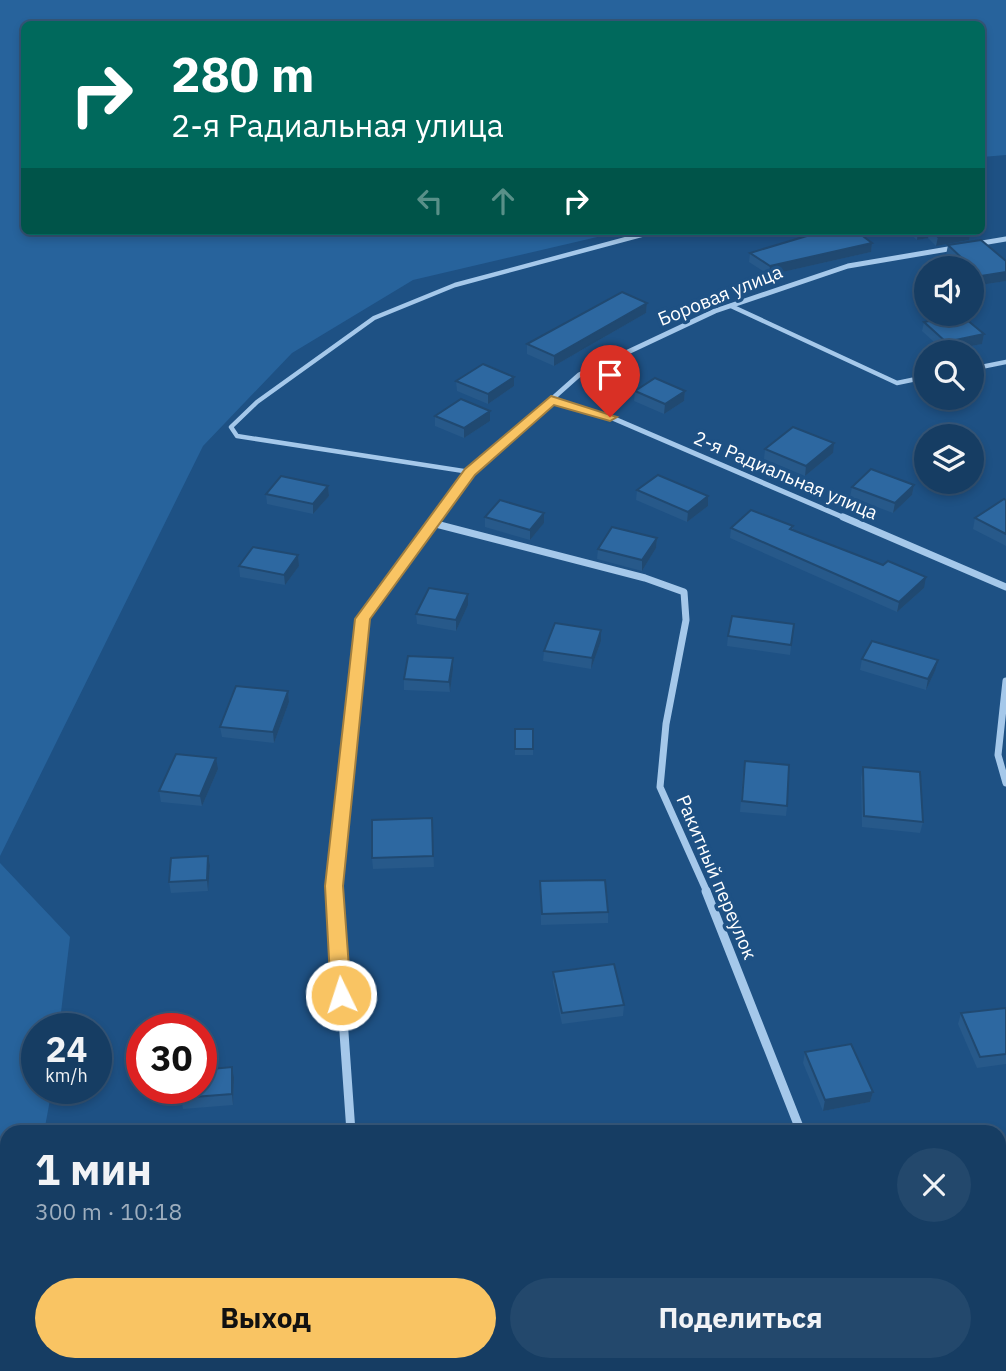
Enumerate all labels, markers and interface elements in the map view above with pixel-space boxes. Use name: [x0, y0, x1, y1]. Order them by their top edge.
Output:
text: 280 m: [171, 42, 315, 105]
icon: right: [56, 49, 147, 140]
text: 2-я Радиальная улица: [171, 104, 504, 146]
icon: left: [411, 182, 449, 220]
icon: ahead: [484, 182, 522, 220]
icon: right: [557, 182, 595, 220]
map controls: [914, 256, 984, 494]
button: sound: [914, 256, 984, 326]
street label: Боровая улица: [654, 259, 786, 331]
button: search: [914, 340, 984, 410]
pin: [580, 345, 640, 417]
icon: arrive: [591, 356, 629, 394]
button: layers: [914, 424, 984, 494]
street label: 2-я Радиальная улица: [690, 425, 882, 525]
street label: Ракитный переулок: [672, 791, 762, 963]
position arrow: [304, 958, 378, 1032]
speed limit sign: 30: [126, 1013, 217, 1104]
text: 24: [45, 1026, 88, 1072]
text: km/h: [45, 1064, 88, 1087]
text: 1 мин: [35, 1142, 152, 1197]
button: close: [897, 1148, 971, 1222]
text: 300 m · 10:18: [35, 1196, 182, 1226]
button: Выход: [35, 1278, 496, 1358]
button: Поделиться: [510, 1278, 971, 1358]

